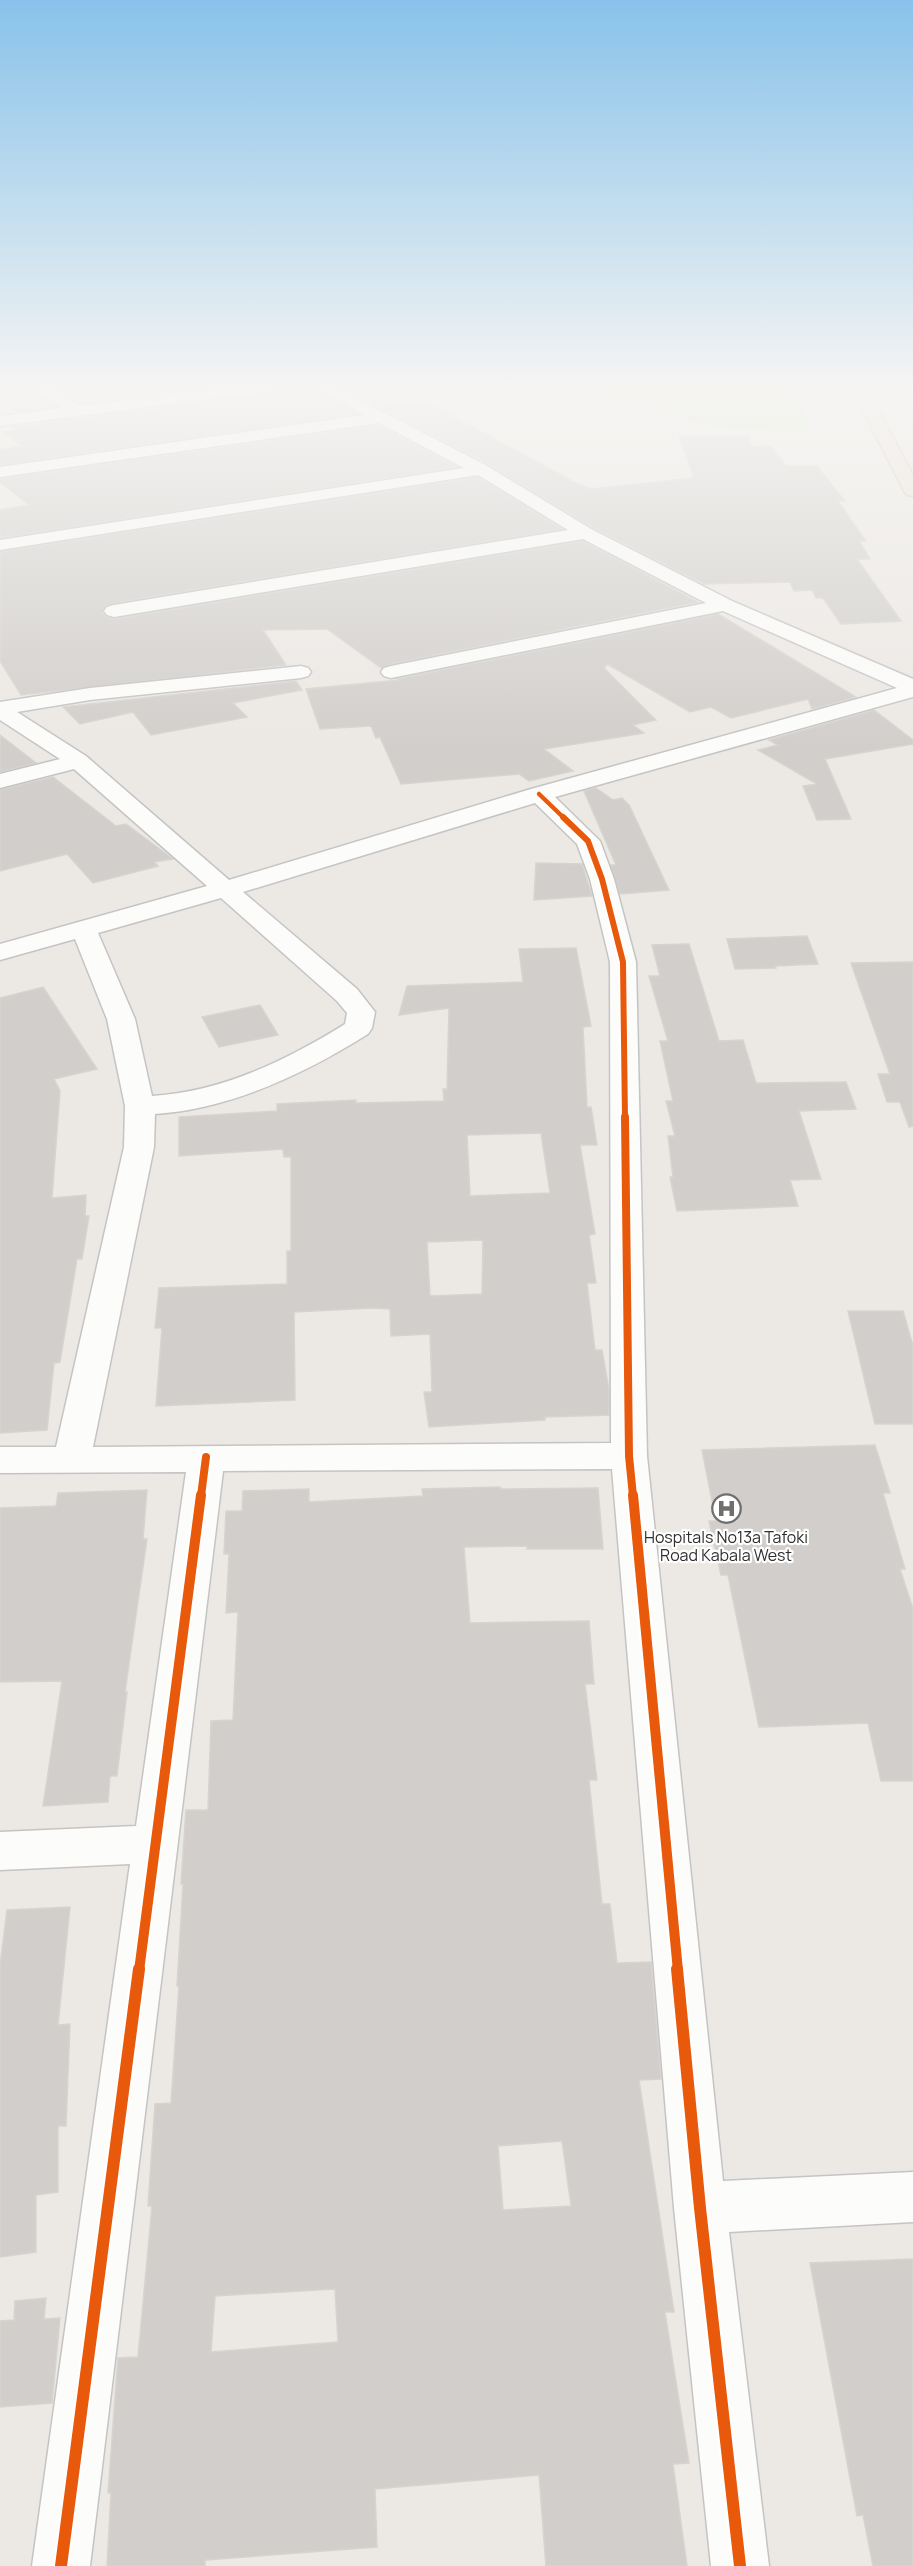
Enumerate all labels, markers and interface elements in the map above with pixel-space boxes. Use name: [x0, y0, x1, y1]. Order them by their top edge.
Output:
hospital icon: Hospitals No13a Tafoki Road Kabala West: [710, 1493, 742, 1525]
place label: Hospitals No13a Tafoki Road Kabala West: [644, 1526, 808, 1566]

